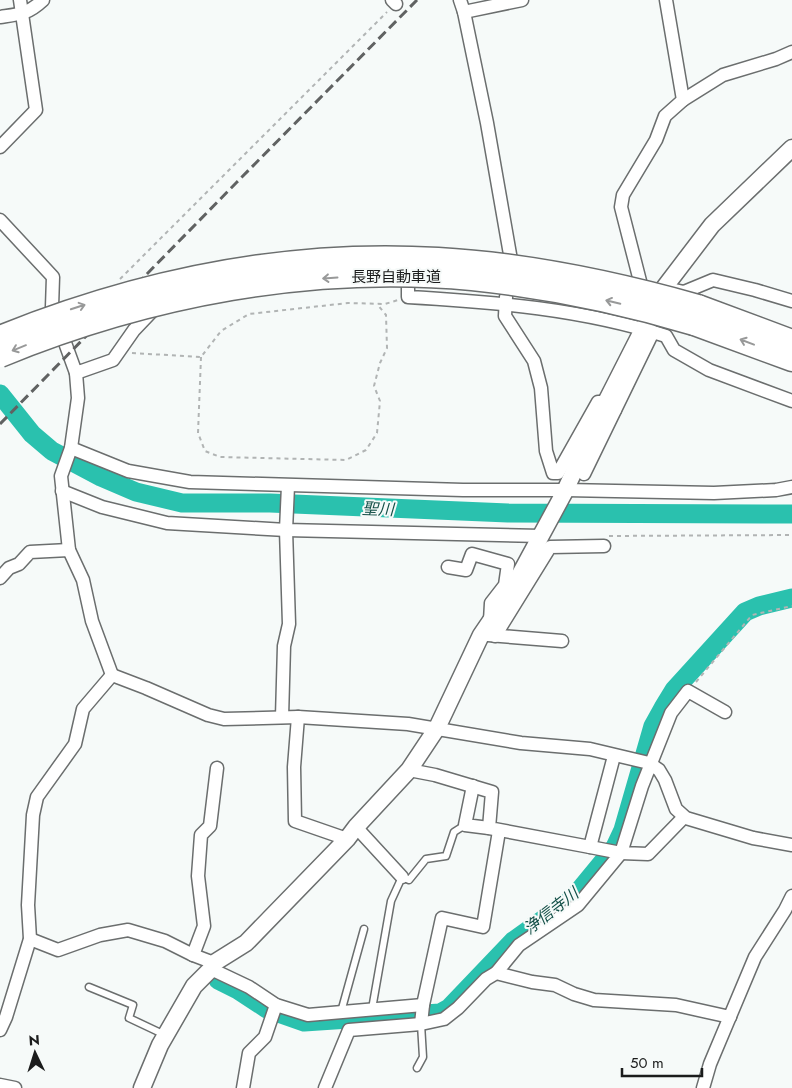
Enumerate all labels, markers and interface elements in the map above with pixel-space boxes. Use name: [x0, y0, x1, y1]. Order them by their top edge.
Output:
street label: 長野自動車道: [351, 266, 441, 288]
one-way arrow: [322, 273, 338, 283]
one-way arrow: [605, 297, 621, 306]
one-way arrow: [70, 302, 86, 311]
one-way arrow: [739, 337, 755, 346]
one-way arrow: [12, 345, 27, 354]
water label: 聖川: [362, 497, 396, 521]
water label: 浄信寺川: [519, 881, 585, 940]
north arrow: [10, 1028, 60, 1078]
text: N: [28, 1030, 40, 1050]
scale bar: [622, 1046, 702, 1078]
text: 50 m: [630, 1052, 664, 1074]

